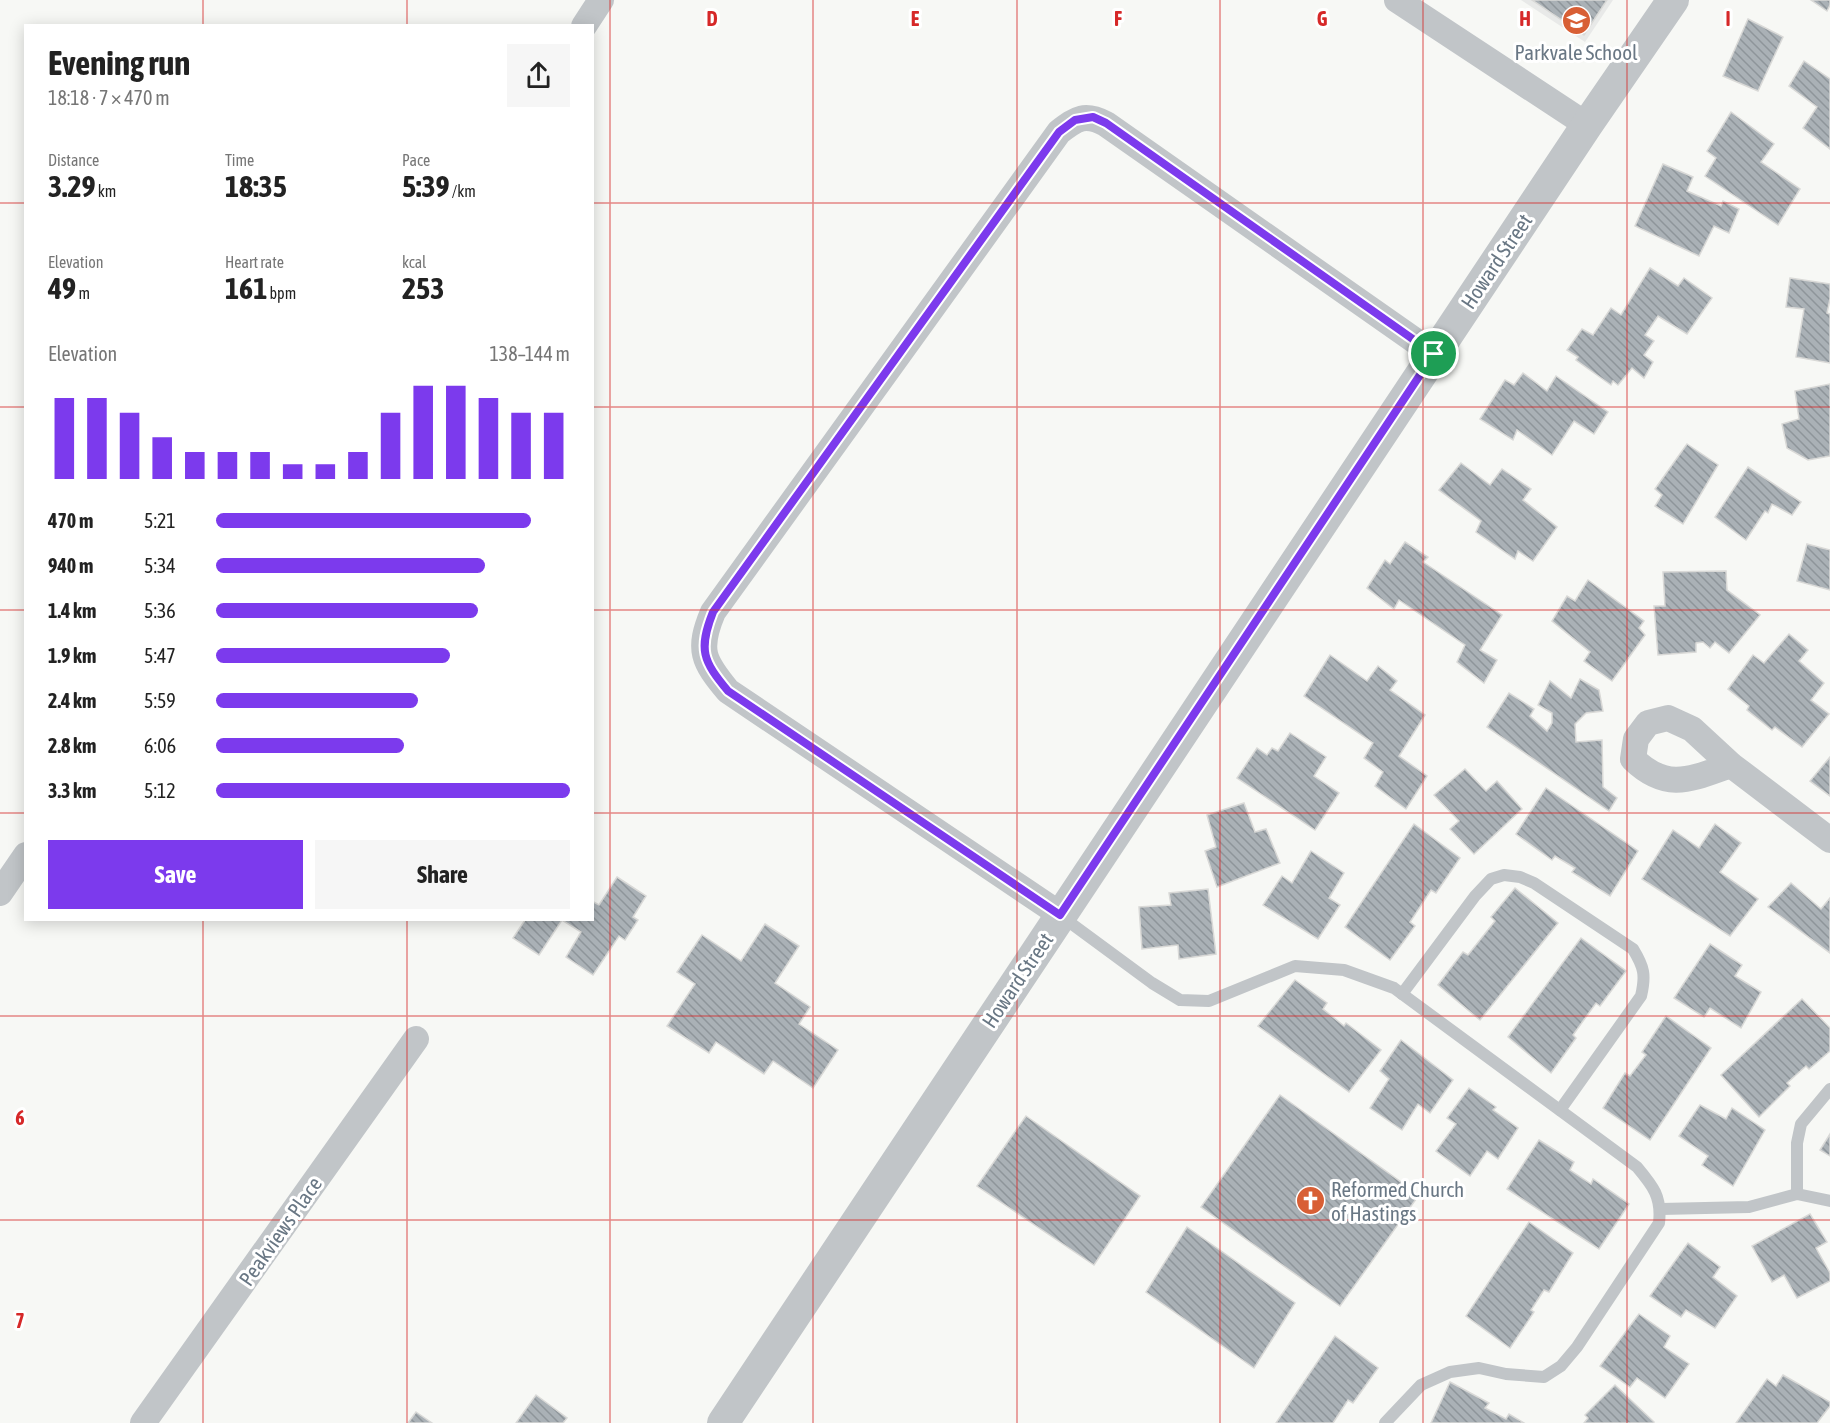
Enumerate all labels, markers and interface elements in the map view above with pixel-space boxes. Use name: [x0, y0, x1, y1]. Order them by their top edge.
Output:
school or university icon: Parkvale School: [1560, 5, 1592, 37]
text: D: [706, 7, 718, 30]
text: E: [911, 7, 920, 30]
text: F: [1114, 7, 1122, 30]
text: G: [1317, 7, 1328, 30]
text: H: [1519, 7, 1531, 30]
text: I: [1725, 7, 1731, 30]
place label: Parkvale School: [1514, 40, 1638, 64]
text: Evening run: [48, 44, 190, 82]
button: share: [507, 44, 570, 107]
text: 18:18 · 7 × 470 m: [48, 86, 170, 109]
text: Distance: [48, 151, 99, 169]
text: Time: [225, 151, 254, 169]
text: Pace: [402, 151, 430, 169]
text: 3.29: [48, 169, 96, 203]
text: 18:35: [225, 169, 287, 203]
text: 5:39: [402, 169, 450, 203]
text: km: [96, 182, 116, 200]
text: /km: [450, 182, 476, 200]
street label: Howard Street: [1456, 209, 1536, 313]
text: Elevation: [48, 253, 103, 271]
text: Heart rate: [225, 253, 284, 271]
text: kcal: [402, 253, 426, 271]
text: 49: [48, 271, 76, 305]
text: 161: [225, 271, 267, 305]
text: 253: [402, 271, 444, 305]
text: m: [76, 284, 90, 302]
text: bpm: [267, 284, 296, 302]
pin: [1408, 328, 1459, 379]
icon: arrive: [1417, 337, 1450, 370]
text: Elevation: [48, 342, 117, 365]
text: 138–144 m: [489, 342, 570, 365]
text: 470 m: [48, 509, 93, 532]
text: 5:21: [144, 509, 176, 532]
text: 940 m: [48, 554, 93, 577]
text: 5:34: [144, 554, 176, 577]
text: 1.4 km: [48, 599, 96, 622]
text: 5:36: [144, 599, 176, 622]
text: 1.9 km: [48, 644, 96, 667]
text: 5:47: [144, 644, 176, 667]
text: 2.4 km: [48, 689, 96, 712]
text: 5:59: [144, 689, 176, 712]
text: 2.8 km: [48, 734, 96, 757]
text: 6:06: [144, 734, 176, 757]
text: 3.3 km: [48, 779, 96, 802]
text: 5:12: [144, 779, 176, 802]
button: Save: [48, 840, 303, 909]
button: Share: [315, 840, 570, 909]
street label: Howard Street: [977, 928, 1057, 1032]
text: 6: [15, 1106, 25, 1129]
street label: Peakviews Place: [234, 1172, 326, 1290]
place label: Reformed Church of Hastings: [1331, 1177, 1464, 1225]
church icon: Reformed Church of Hastings: [1294, 1185, 1326, 1217]
text: 7: [15, 1309, 25, 1332]

